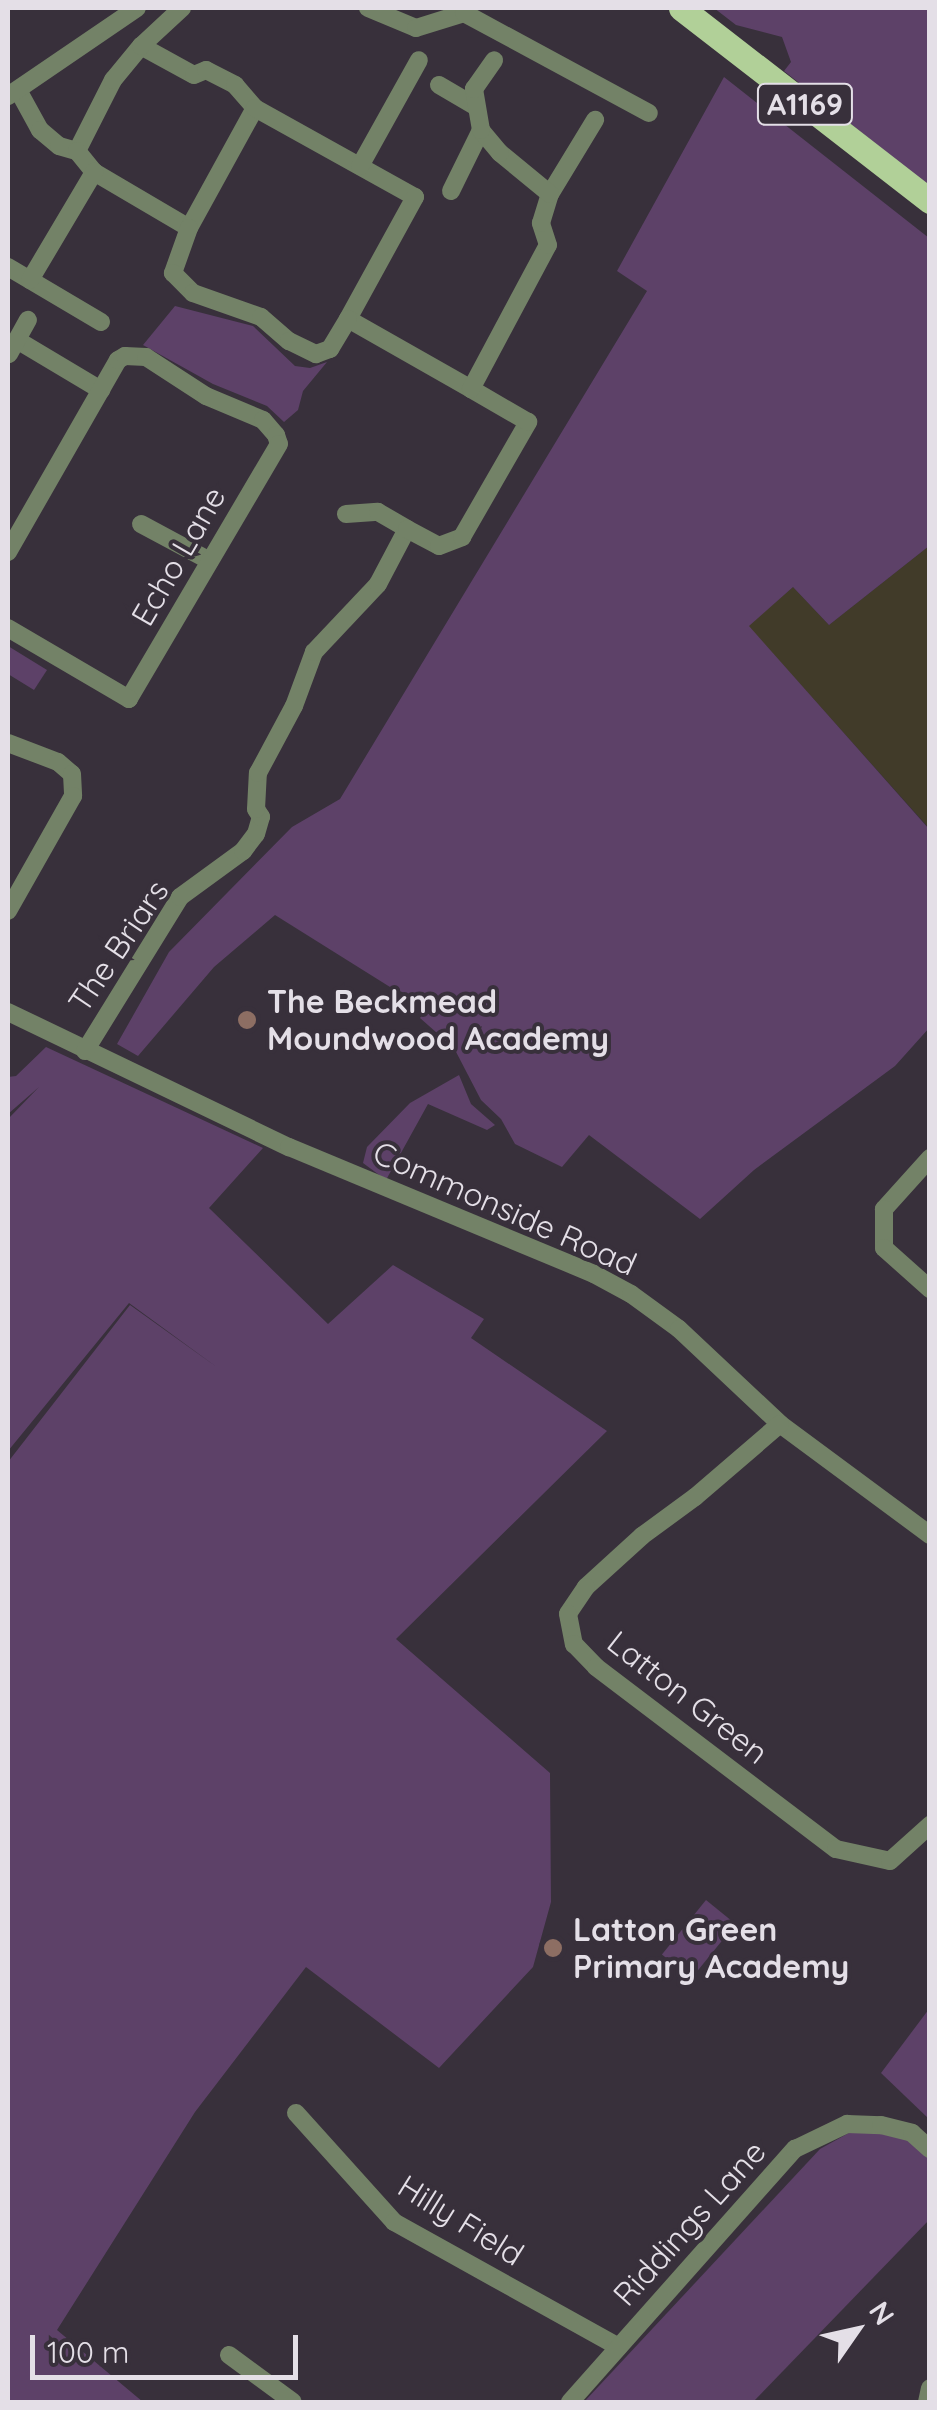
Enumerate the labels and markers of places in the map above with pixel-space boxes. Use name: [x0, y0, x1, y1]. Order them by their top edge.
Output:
place label: The Beckmead Moundwood Academy: [267, 983, 609, 1058]
marker: The Beckmead Moundwood Academy: [236, 1009, 258, 1031]
place label: Latton Green Primary Academy: [573, 1911, 849, 1986]
marker: Latton Green Primary Academy: [542, 1937, 564, 1959]

